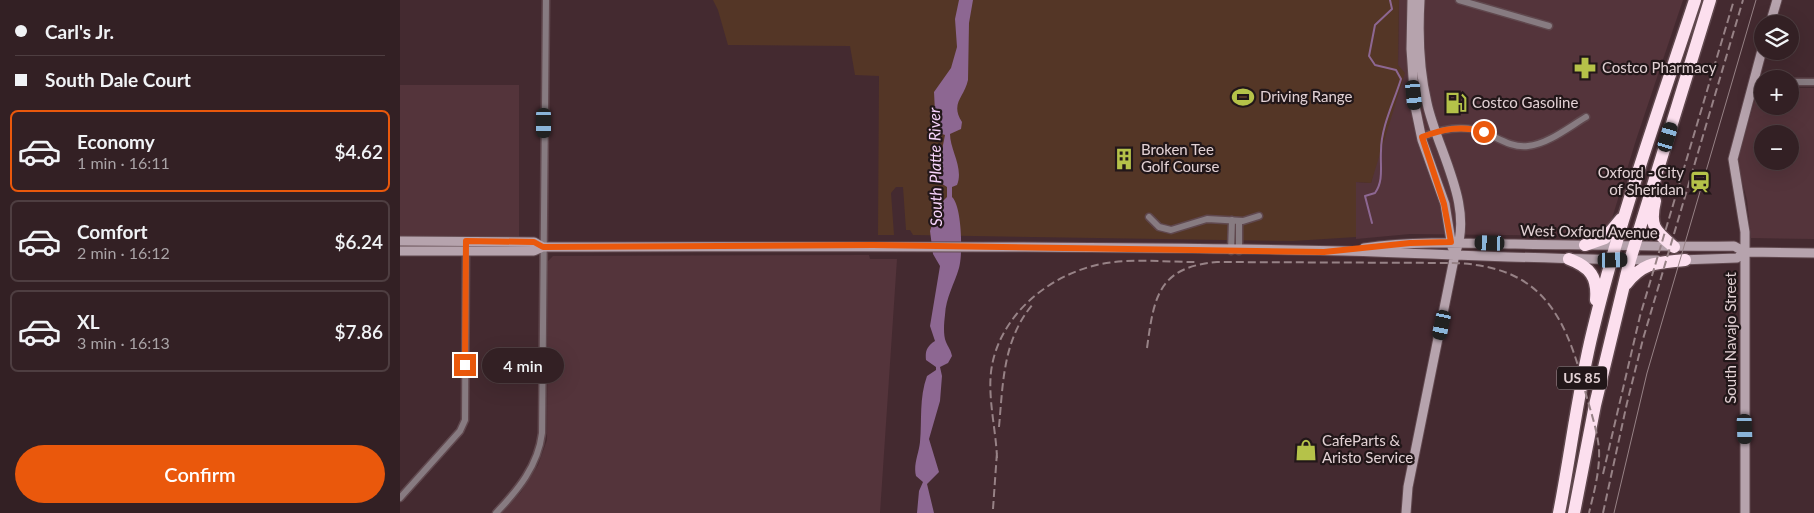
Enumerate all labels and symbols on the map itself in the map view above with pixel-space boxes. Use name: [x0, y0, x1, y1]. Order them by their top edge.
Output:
pharmacy icon: Costco Pharmacy: [1572, 55, 1598, 81]
place label: Costco Pharmacy: [1602, 58, 1717, 76]
car: [1404, 79, 1423, 111]
sports icon: Driving Range: [1230, 84, 1256, 110]
place label: Driving Range: [1260, 87, 1352, 105]
fuel station icon: Costco Gasoline: [1443, 90, 1469, 116]
place label: Costco Gasoline: [1472, 93, 1578, 111]
water label: South Platte River: [924, 107, 945, 226]
car: [536, 108, 551, 138]
car: [1656, 120, 1679, 154]
route start: [1473, 121, 1495, 143]
place label: Broken Tee Golf Course: [1141, 140, 1219, 175]
building icon: Broken Tee Golf Course: [1111, 146, 1137, 172]
place label: Oxford - City of Sheridan: [1598, 163, 1684, 198]
station icon: Oxford - City of Sheridan: [1687, 169, 1713, 195]
street label: West Oxford Avenue: [1520, 221, 1658, 241]
car: [1474, 235, 1505, 251]
car: [1597, 252, 1628, 268]
street label: South Navajo Street: [1721, 272, 1739, 404]
car: [1431, 309, 1452, 341]
callout: 4 min: [482, 348, 565, 382]
route end: [454, 354, 476, 376]
road number: US 85: [1557, 366, 1607, 389]
car: [1736, 414, 1753, 444]
place label: CafeParts & Aristo Service: [1322, 431, 1413, 466]
shop icon: CafeParts & Aristo Service: [1293, 437, 1319, 463]

